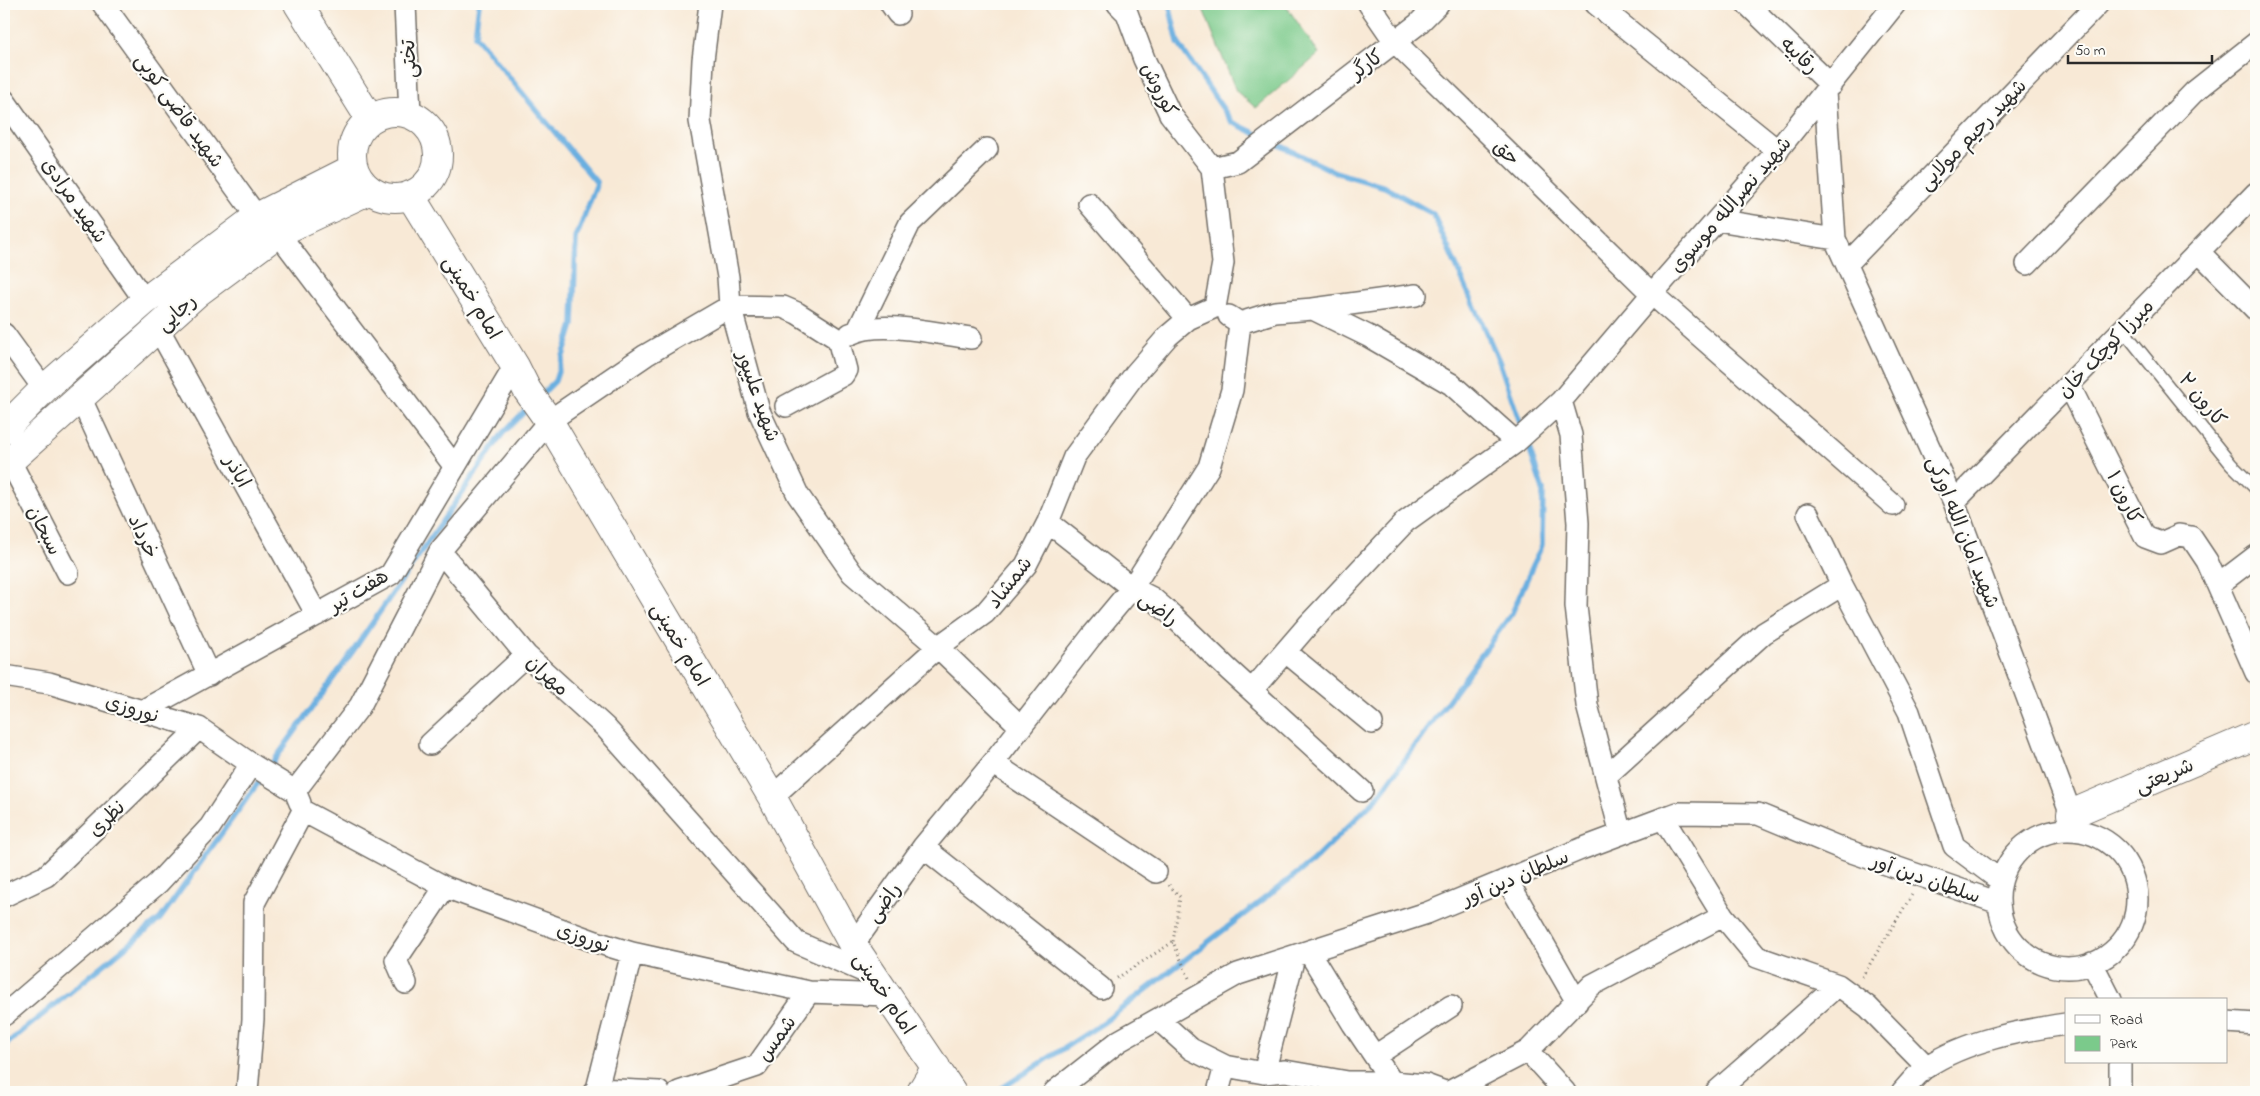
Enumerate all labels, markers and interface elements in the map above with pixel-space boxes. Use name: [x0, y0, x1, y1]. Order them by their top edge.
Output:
street label: رقابیه: [1773, 31, 1824, 82]
scale bar: [2068, 32, 2211, 64]
street label: تختی: [395, 39, 426, 79]
text: 50 m: [2075, 40, 2106, 62]
street label: کارگر: [1343, 44, 1391, 90]
street label: شهید قاضی کوبی: [126, 48, 230, 175]
street label: کوروش: [1132, 58, 1184, 122]
street label: شهید رحیم مولایی: [1913, 73, 2035, 198]
street label: شهید نصرالله موسوی: [1664, 131, 1800, 281]
street label: حق: [1485, 134, 1525, 174]
street label: شهید مرادی: [33, 153, 113, 250]
street label: امام خمینی: [434, 251, 507, 346]
street label: رجایی: [151, 288, 204, 340]
street label: میرزا کوچک خان: [2052, 294, 2162, 406]
street label: شهید علیپور: [727, 346, 786, 446]
street label: کارون ۲: [2170, 367, 2232, 434]
street label: اباذر: [214, 449, 257, 494]
street label: شهید امان الله اورکی: [1918, 452, 2005, 613]
street label: کارون ۱: [2097, 467, 2148, 530]
street label: سبحان: [18, 501, 68, 561]
street label: خرداد: [119, 510, 165, 564]
street label: شمشاد: [981, 551, 1041, 616]
street label: هفت تیر: [322, 563, 395, 623]
street label: راضی: [1131, 585, 1184, 635]
street label: امام خمینی: [642, 598, 715, 693]
street label: مهران: [518, 649, 574, 704]
street label: نوروزی: [101, 688, 163, 732]
street label: شریعتی: [2131, 752, 2199, 803]
street label: نظری: [82, 795, 133, 845]
street label: سلطان دین آور: [1456, 844, 1574, 916]
street label: سلطان دین آور: [1865, 847, 1984, 913]
street label: راضی: [860, 877, 910, 930]
street label: نوروزی: [552, 917, 614, 962]
street label: امام خمینی: [845, 947, 921, 1041]
legend: [2065, 998, 2228, 1064]
text: Road: [2110, 1009, 2143, 1031]
street label: شمس: [751, 1010, 805, 1069]
text: Park: [2110, 1033, 2138, 1055]

